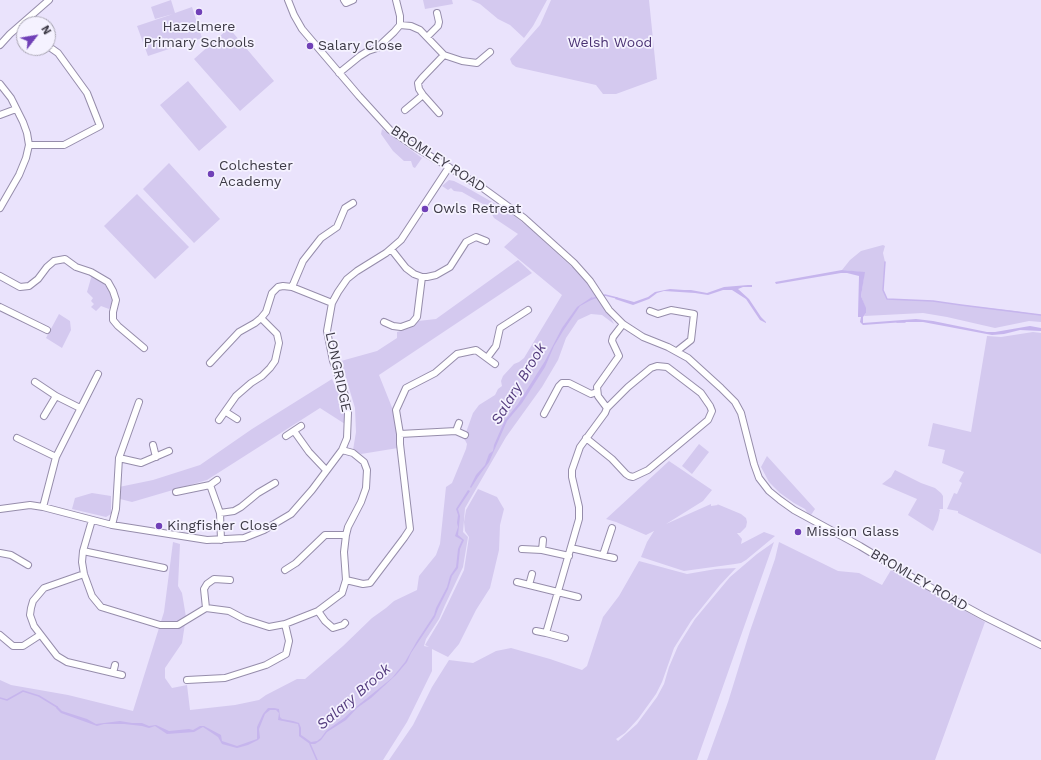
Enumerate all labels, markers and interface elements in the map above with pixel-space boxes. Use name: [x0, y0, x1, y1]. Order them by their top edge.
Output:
marker: Hazelmere Primary Schools: [194, 7, 204, 17]
north arrow: [16, 16, 56, 56]
place label: Hazelmere Primary Schools: [144, 19, 254, 52]
text: N: [38, 23, 54, 37]
park label: Welsh Wood: [568, 35, 652, 51]
place label: Salary Close: [318, 38, 402, 54]
marker: Salary Close: [305, 41, 315, 51]
street label: BROMLEY ROAD: [387, 122, 489, 196]
place label: Colchester Academy: [219, 158, 293, 190]
marker: Colchester Academy: [206, 169, 216, 179]
place label: Owls Retreat: [433, 201, 521, 217]
marker: Owls Retreat: [420, 204, 430, 214]
street label: LONGRIDGE: [321, 330, 355, 414]
water label: Salary Brook: [488, 340, 550, 428]
place label: Kingfisher Close: [167, 518, 278, 534]
marker: Kingfisher Close: [154, 521, 164, 531]
place label: Mission Glass: [806, 524, 899, 540]
marker: Mission Glass: [793, 527, 803, 537]
street label: BROMLEY ROAD: [867, 545, 971, 615]
water label: Salary Brook: [313, 660, 395, 734]

